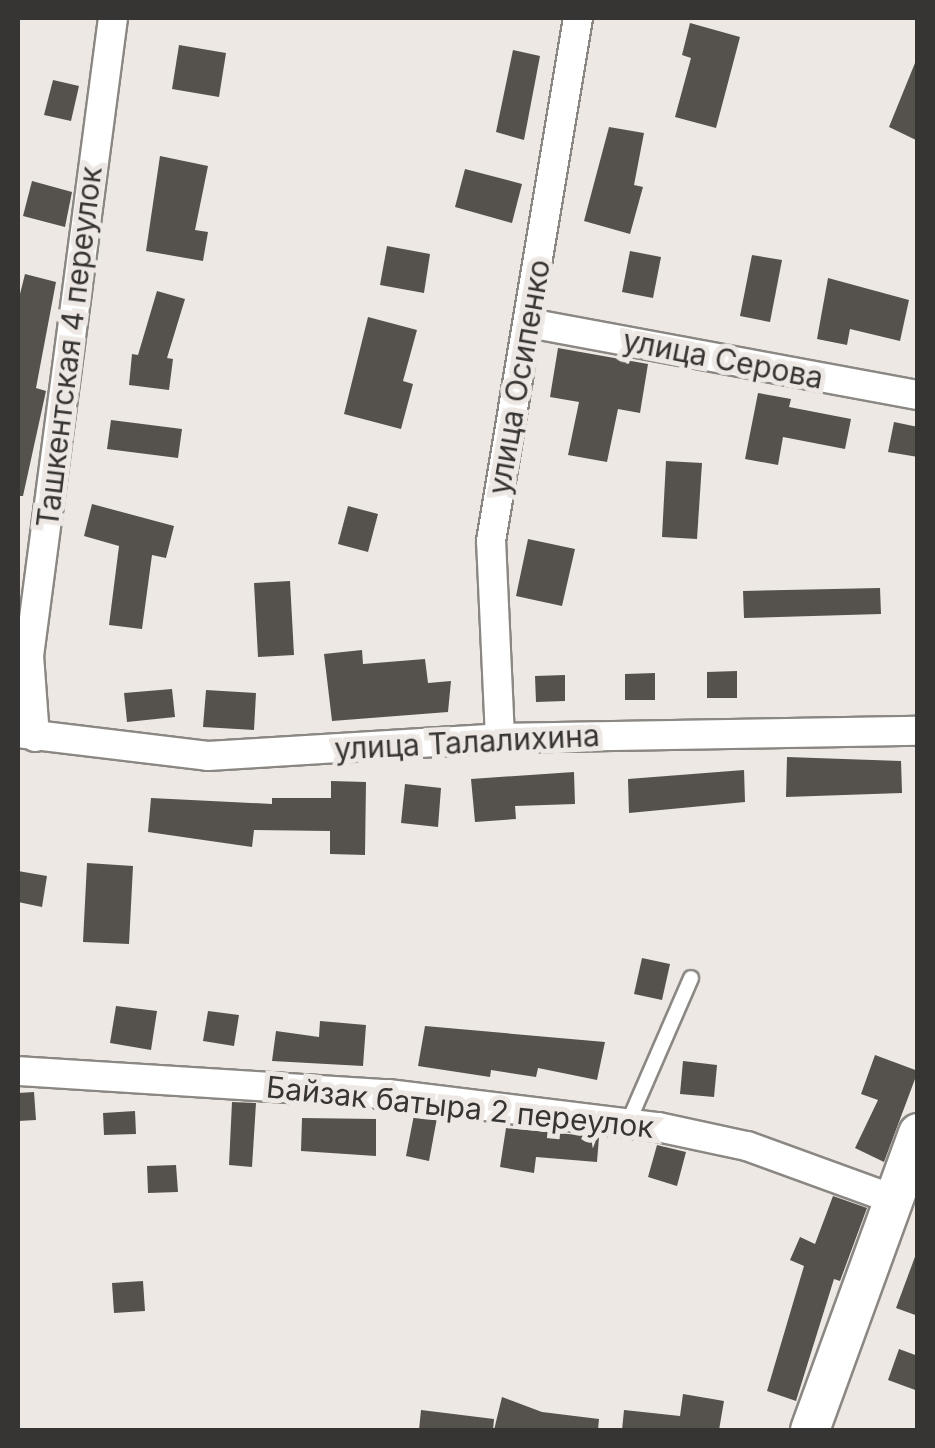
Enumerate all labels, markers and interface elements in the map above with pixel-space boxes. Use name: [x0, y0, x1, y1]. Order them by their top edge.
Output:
street label: Ташкентская 4 переулок: [29, 164, 109, 530]
street label: улица Осипенко: [481, 257, 557, 497]
street label: улица Серова: [620, 322, 826, 396]
street label: улица Талалихина: [333, 717, 601, 767]
street label: Байзак батыра 2 переулок: [264, 1069, 656, 1145]

